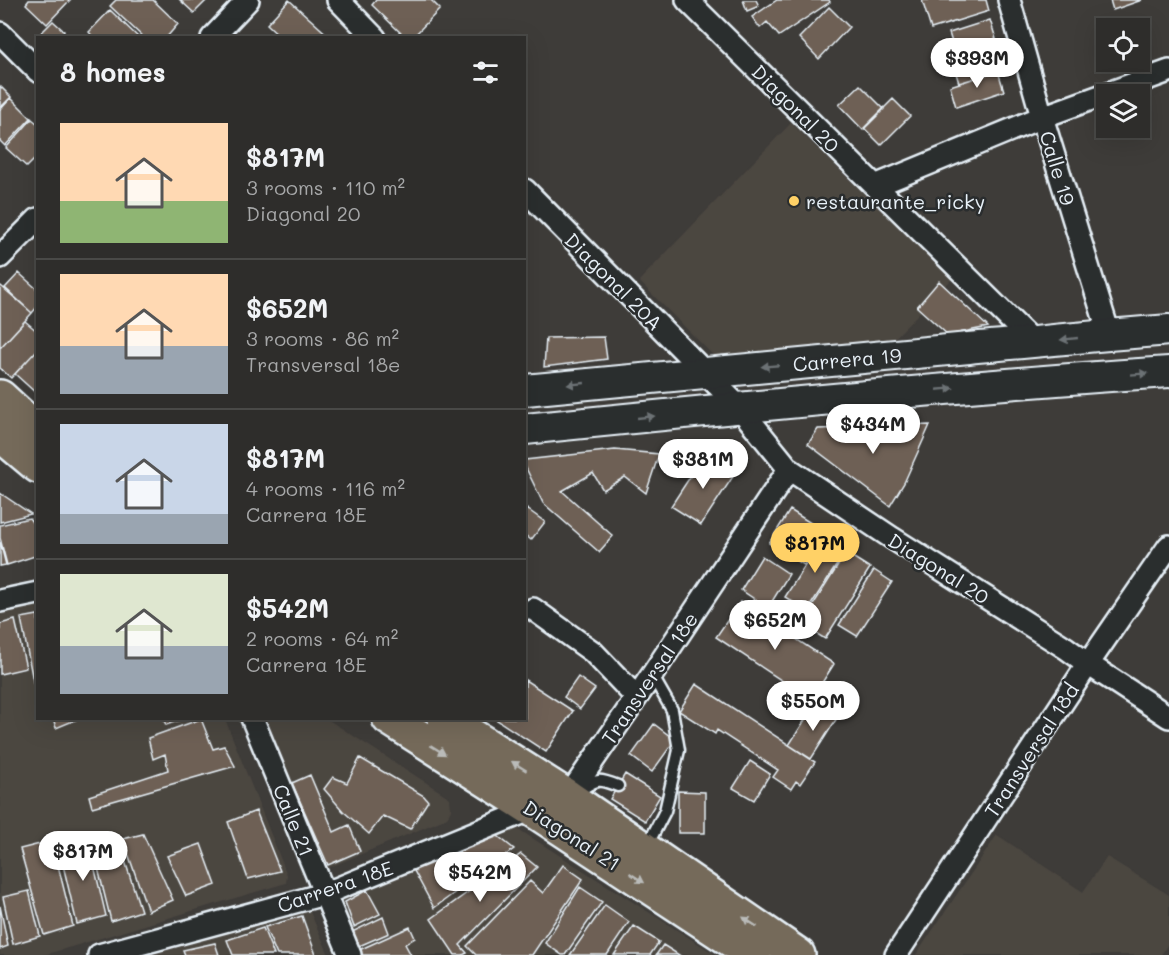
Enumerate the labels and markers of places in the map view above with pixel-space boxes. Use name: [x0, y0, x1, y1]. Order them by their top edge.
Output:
pin: $393M: [935, 38, 1019, 89]
place label: restaurante_ricky: [806, 188, 985, 214]
marker: restaurante_ricky: [787, 194, 801, 208]
pin: $434M: [831, 404, 915, 455]
pin: $381M: [661, 439, 745, 490]
pin: $817M: [773, 523, 857, 574]
pin: $652M: [733, 600, 817, 651]
pin: $550M: [771, 681, 855, 732]
pin: $817M: [41, 831, 125, 882]
pin: $542M: [438, 852, 522, 903]

